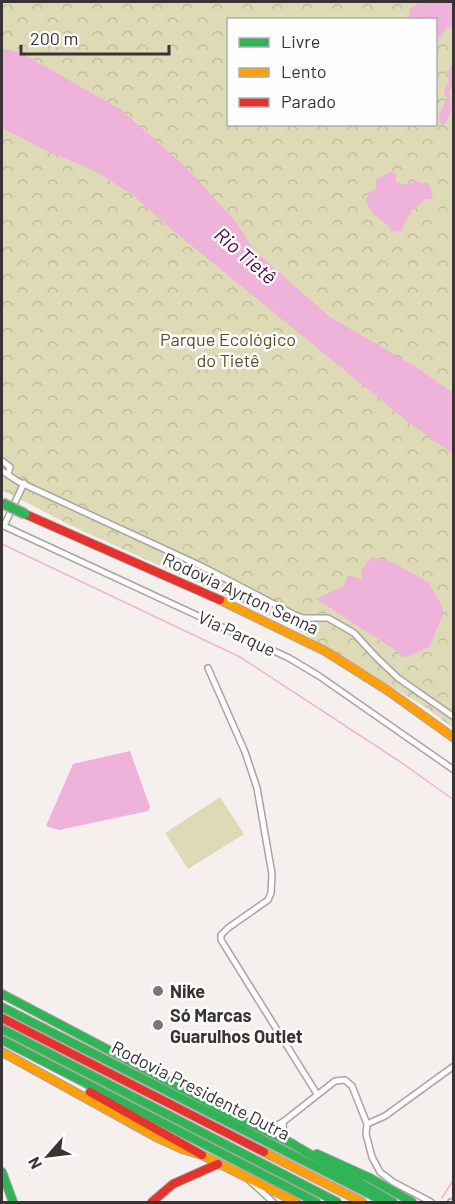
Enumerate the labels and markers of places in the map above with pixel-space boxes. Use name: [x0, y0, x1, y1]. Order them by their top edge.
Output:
place label: Nike: [170, 980, 205, 1002]
marker: Nike: [151, 984, 165, 998]
place label: Só Marcas Guarulhos Outlet: [170, 1004, 303, 1047]
marker: Só Marcas Guarulhos Outlet: [151, 1018, 165, 1032]

